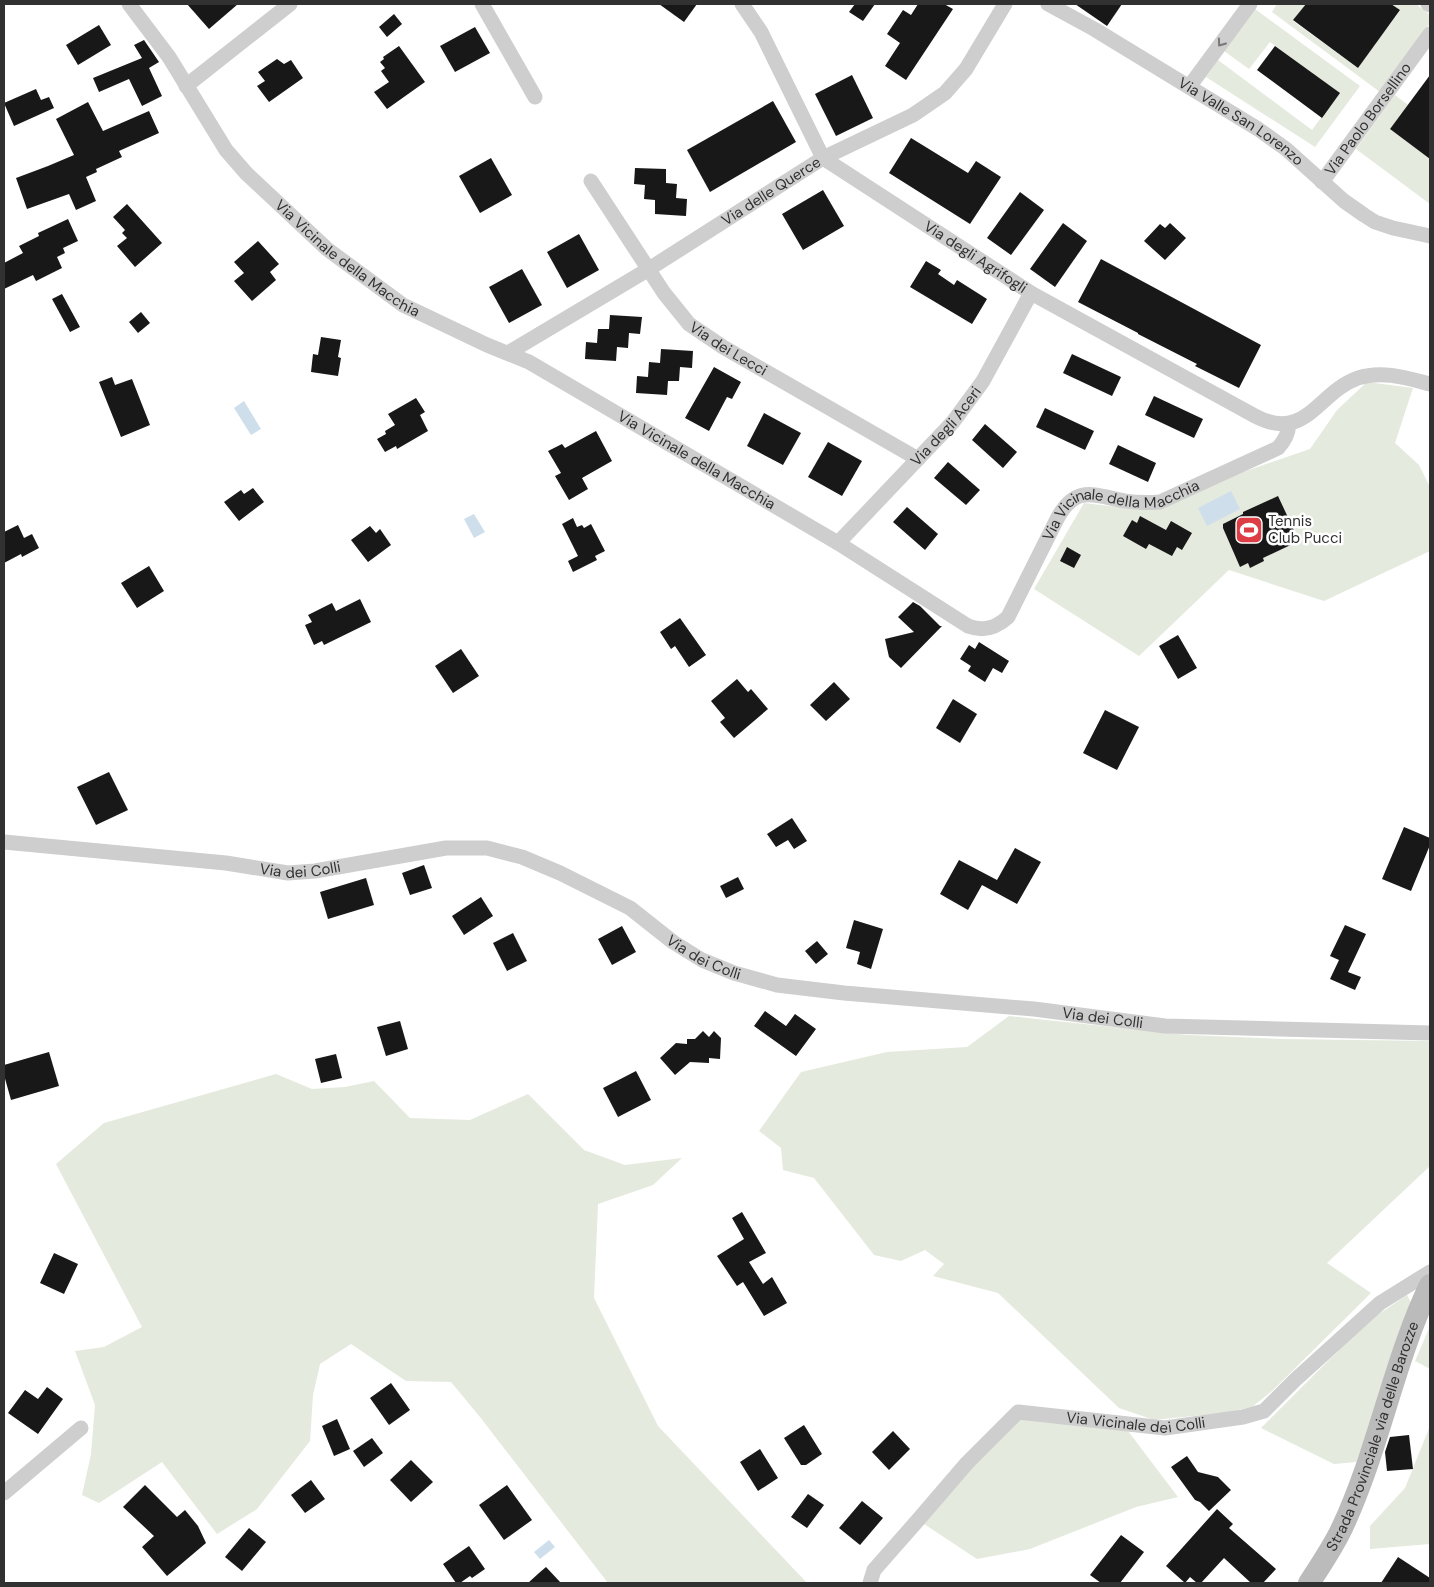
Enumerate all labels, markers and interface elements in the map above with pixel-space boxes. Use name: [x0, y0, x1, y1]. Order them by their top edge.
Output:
one-way arrow: [1218, 37, 1227, 47]
street label: Via Paolo Borsellino: [1320, 59, 1416, 179]
street label: Via Valle San Lorenzo: [1174, 73, 1308, 170]
street label: Via delle Querce: [718, 152, 825, 230]
street label: Via Vicinale della Macchia: [271, 195, 423, 321]
street label: Via degli Agrifogli: [920, 216, 1031, 298]
street label: Via dei Lecci: [685, 317, 771, 380]
street label: Via degli Aceri: [906, 383, 986, 470]
street label: Via Vicinale della Macchia: [614, 406, 779, 514]
street label: Via Vicinale della Macchia: [1038, 475, 1203, 544]
place label: Tennis Club Pucci: [1268, 511, 1342, 548]
sports icon: Tennis Club Pucci: [1234, 515, 1264, 545]
street label: Via dei Colli: [258, 857, 342, 883]
street label: Via dei Colli: [662, 930, 743, 984]
street label: Via dei Colli: [1061, 1003, 1144, 1033]
street label: Strada Provinciale via delle Barozze: [1322, 1318, 1424, 1555]
street label: Via Vicinale dei Colli: [1065, 1407, 1207, 1438]

